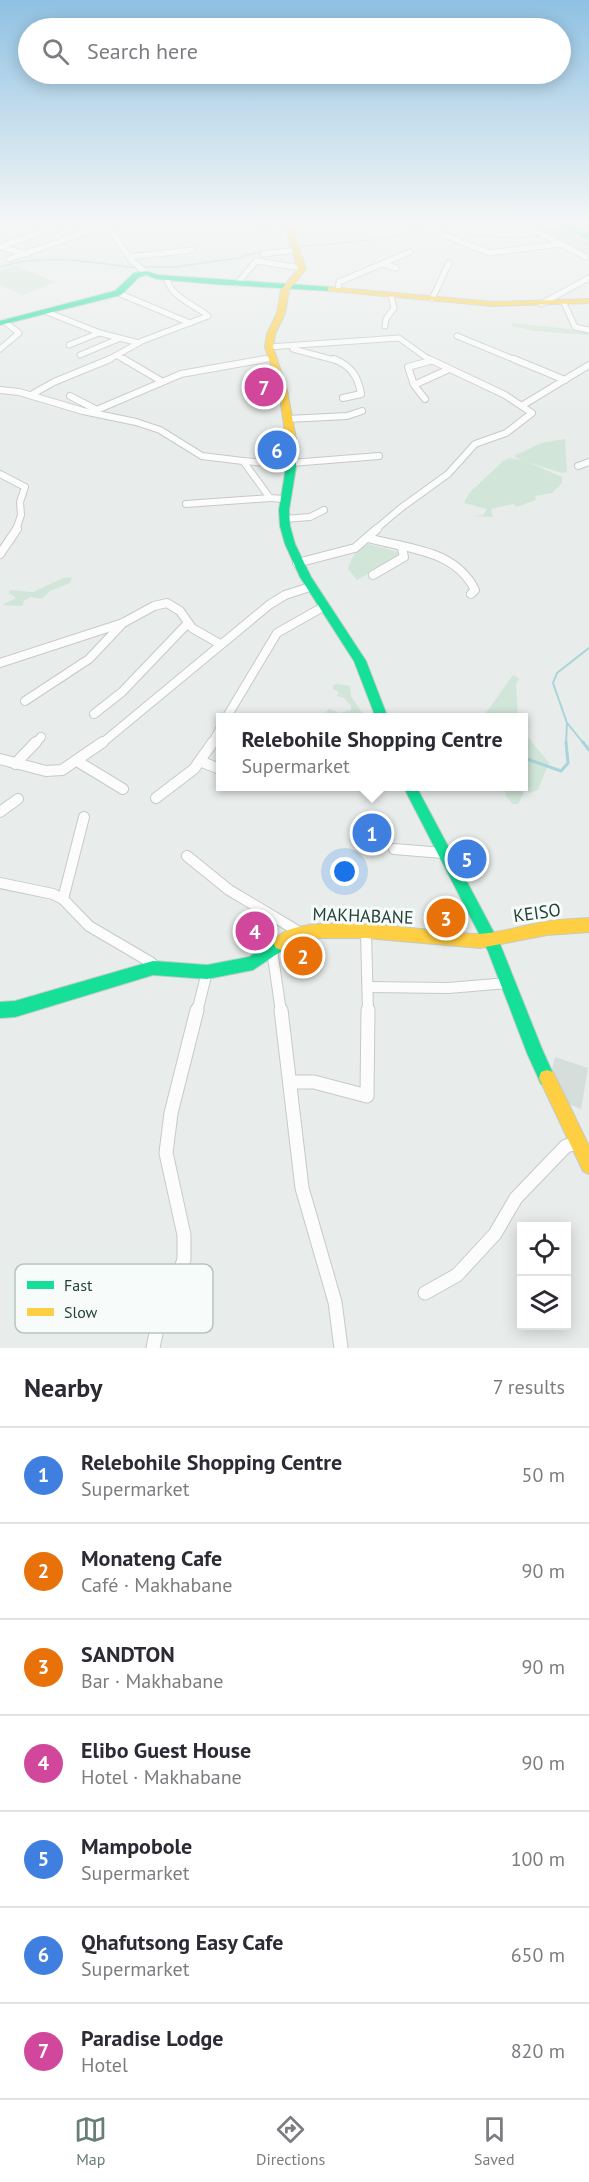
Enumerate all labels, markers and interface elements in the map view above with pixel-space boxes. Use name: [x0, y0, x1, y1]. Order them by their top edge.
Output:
search box: [18, 18, 571, 84]
icon: search: [39, 35, 72, 68]
text: Search here: [87, 37, 198, 65]
pin: 7: [244, 364, 284, 410]
pin: 6: [258, 428, 296, 472]
popup: [216, 713, 528, 791]
text: Relebohile Shopping Centre: [241, 725, 503, 753]
text: Supermarket: [241, 753, 350, 779]
pin: 1: [352, 810, 392, 856]
pin: 5: [448, 836, 486, 882]
your location: [330, 857, 359, 886]
pin: 3: [426, 896, 466, 940]
street label: KEISO: [512, 898, 562, 927]
street label: MAKHABANE: [312, 902, 414, 929]
pin: 4: [236, 908, 274, 954]
pin: 2: [284, 934, 322, 978]
map controls: [517, 1222, 571, 1330]
button: locate: [517, 1222, 571, 1276]
legend: [15, 1264, 213, 1333]
text: Fast: [64, 1275, 93, 1295]
button: layers: [517, 1276, 571, 1330]
text: Slow: [64, 1302, 98, 1322]
text: Nearby: [24, 1371, 102, 1404]
text: 7 results: [493, 1374, 565, 1400]
text: Relebohile Shopping Centre: [81, 1448, 342, 1476]
text: 1: [38, 1462, 49, 1488]
text: 50 m: [522, 1462, 565, 1488]
text: Supermarket: [81, 1476, 189, 1502]
text: Monateng Cafe: [81, 1544, 222, 1572]
text: 2: [38, 1558, 49, 1584]
text: 90 m: [522, 1558, 565, 1584]
text: Café · Makhabane: [81, 1572, 232, 1598]
text: SANDTON: [81, 1640, 175, 1668]
text: 3: [38, 1654, 49, 1680]
text: 90 m: [522, 1654, 565, 1680]
text: Bar · Makhabane: [81, 1668, 223, 1694]
text: Elibo Guest House: [81, 1736, 251, 1764]
text: 4: [38, 1750, 49, 1776]
text: 90 m: [522, 1750, 565, 1776]
text: Hotel · Makhabane: [81, 1764, 242, 1790]
text: Mampobole: [81, 1832, 192, 1860]
text: 5: [38, 1846, 49, 1872]
text: 100 m: [511, 1846, 565, 1872]
text: Supermarket: [81, 1860, 189, 1886]
text: Qhafutsong Easy Cafe: [81, 1928, 283, 1956]
text: 6: [38, 1942, 49, 1968]
text: 650 m: [511, 1942, 565, 1968]
text: Supermarket: [81, 1956, 189, 1982]
text: Paradise Lodge: [81, 2024, 223, 2052]
text: 7: [38, 2038, 49, 2064]
text: 820 m: [511, 2038, 565, 2064]
text: Hotel: [81, 2052, 128, 2078]
tab: Map: [74, 2113, 107, 2169]
tab: Directions: [256, 2113, 325, 2169]
tab: Saved: [474, 2113, 515, 2169]

